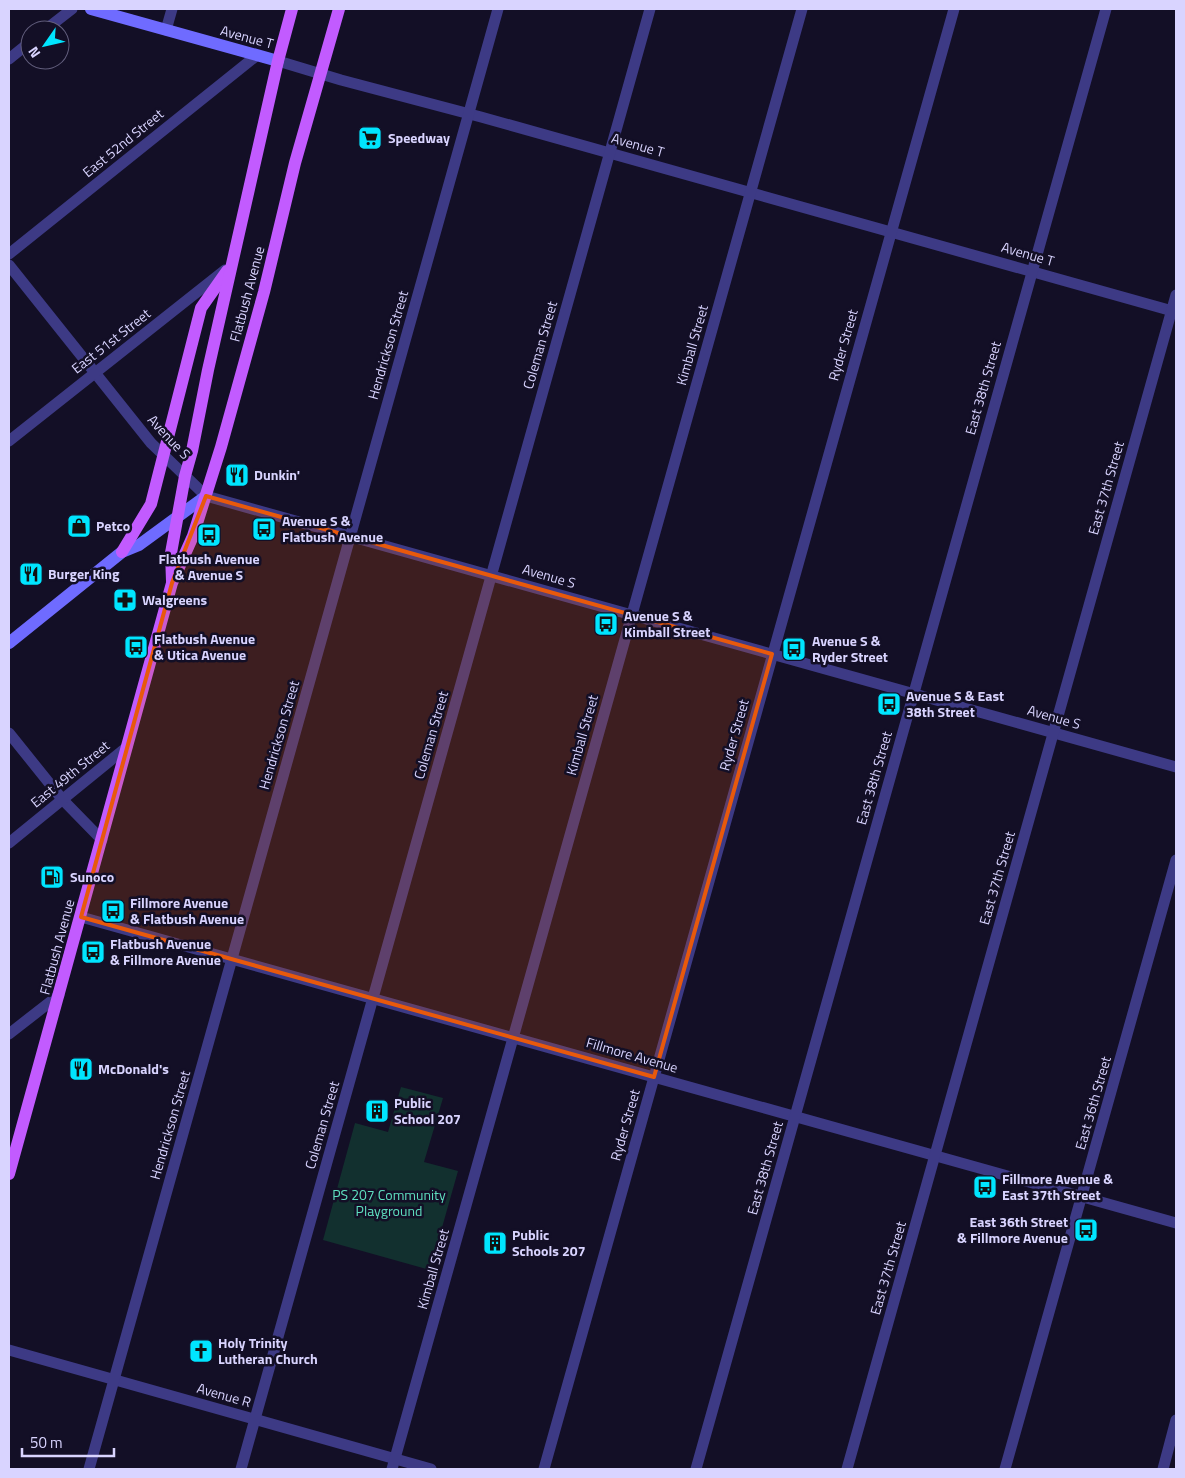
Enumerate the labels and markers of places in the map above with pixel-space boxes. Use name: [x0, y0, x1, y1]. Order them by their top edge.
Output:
supermarket icon: Speedway: [357, 125, 383, 151]
place label: Speedway: [388, 127, 450, 148]
restaurant icon: Dunkin': [224, 462, 250, 488]
place label: Dunkin': [254, 464, 300, 485]
place label: Avenue S & Flatbush Avenue: [282, 510, 383, 547]
shop icon: Petco: [66, 513, 92, 539]
place label: Petco: [96, 515, 130, 536]
bus stop icon: Avenue S & Flatbush Avenue: [251, 516, 277, 542]
bus stop icon: Flatbush Avenue & Avenue S: [196, 522, 222, 548]
place label: Flatbush Avenue & Avenue S: [158, 548, 260, 585]
restaurant icon: Burger King: [18, 561, 44, 587]
place label: Burger King: [48, 563, 120, 584]
pharmacy icon: Walgreens: [112, 587, 138, 613]
place label: Walgreens: [142, 589, 207, 610]
place label: Avenue S & Kimball Street: [624, 605, 710, 642]
bus stop icon: Avenue S & Kimball Street: [593, 611, 619, 637]
place label: Flatbush Avenue & Utica Avenue: [154, 628, 255, 665]
place label: Avenue S & Ryder Street: [812, 630, 888, 667]
bus stop icon: Flatbush Avenue & Utica Avenue: [123, 634, 149, 660]
bus stop icon: Avenue S & Ryder Street: [781, 636, 807, 662]
place label: Avenue S & East 38th Street: [906, 685, 1004, 722]
bus stop icon: Avenue S & East 38th Street: [876, 691, 902, 717]
fuel station icon: Sunoco: [39, 864, 65, 890]
place label: Sunoco: [70, 866, 114, 887]
place label: Fillmore Avenue & Flatbush Avenue: [130, 892, 244, 929]
bus stop icon: Fillmore Avenue & Flatbush Avenue: [100, 898, 126, 924]
place label: Flatbush Avenue & Fillmore Avenue: [110, 933, 221, 970]
bus stop icon: Flatbush Avenue & Fillmore Avenue: [80, 939, 106, 965]
restaurant icon: McDonald's: [68, 1056, 94, 1082]
place label: McDonald's: [98, 1058, 169, 1079]
place label: Public School 207: [394, 1092, 461, 1129]
building icon: Public School 207: [364, 1098, 390, 1124]
place label: Fillmore Avenue & East 37th Street: [1002, 1168, 1113, 1205]
bus stop icon: Fillmore Avenue & East 37th Street: [972, 1174, 998, 1200]
place label: East 36th Street & Fillmore Avenue: [957, 1211, 1068, 1248]
bus stop icon: East 36th Street & Fillmore Avenue: [1073, 1217, 1099, 1243]
place label: Public Schools 207: [512, 1224, 586, 1261]
building icon: Public Schools 207: [482, 1230, 508, 1256]
place label: Holy Trinity Lutheran Church: [218, 1332, 318, 1369]
church icon: Holy Trinity Lutheran Church: [188, 1338, 214, 1364]

